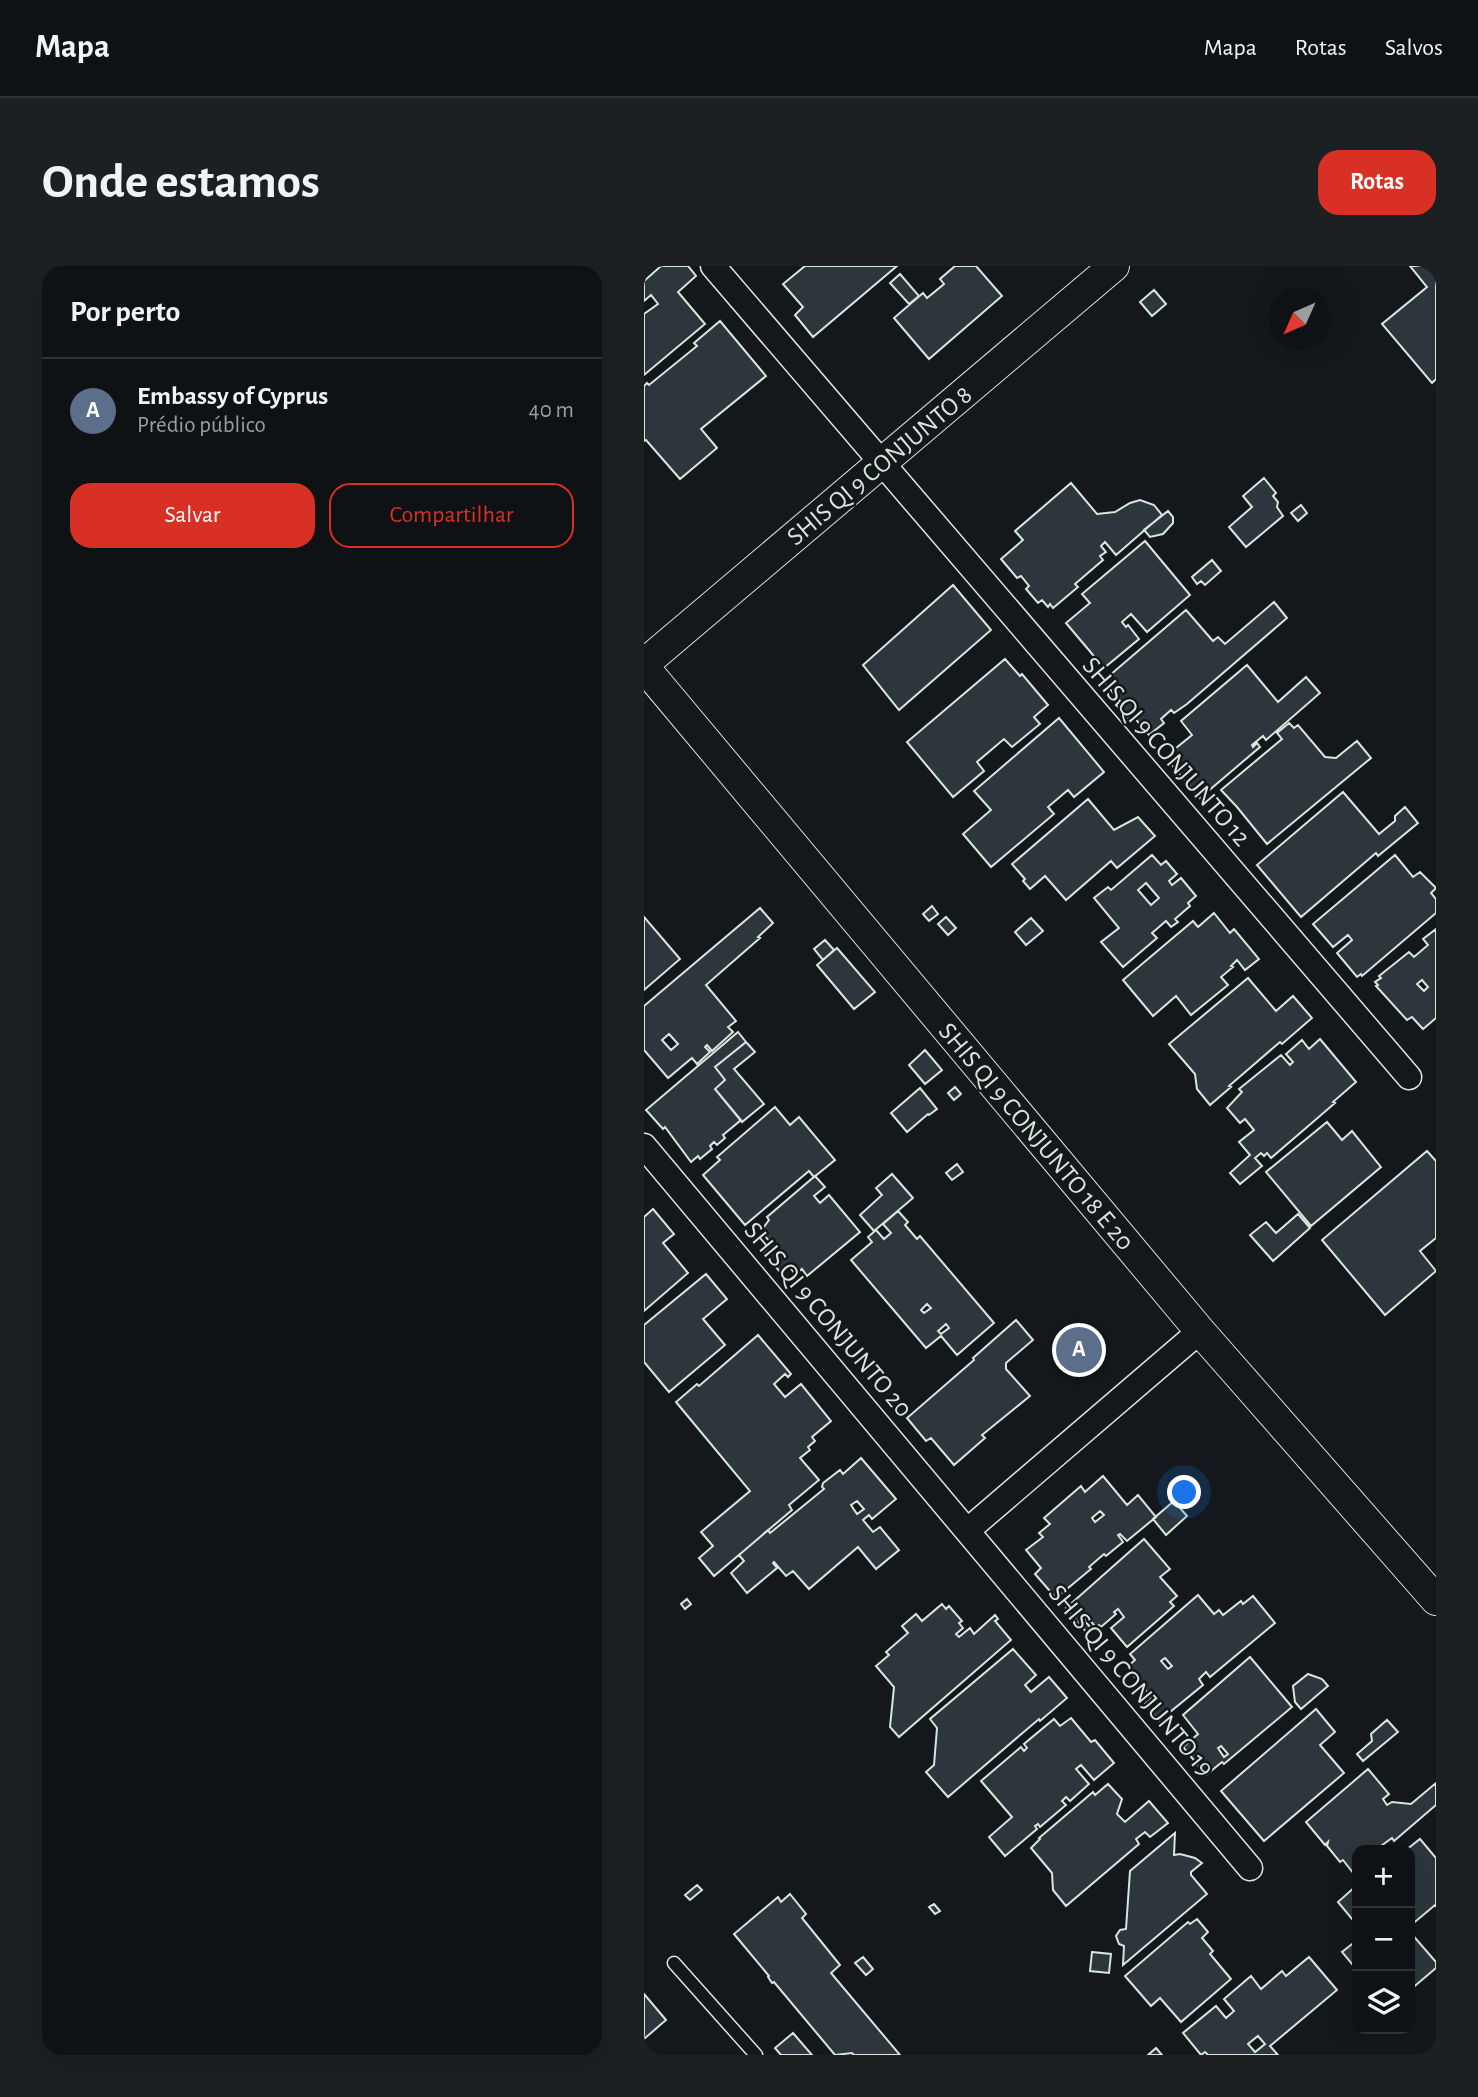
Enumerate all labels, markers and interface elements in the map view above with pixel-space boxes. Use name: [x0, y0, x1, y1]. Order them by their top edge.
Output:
text: Mapa: [35, 31, 110, 64]
text: Mapa: [1204, 36, 1257, 60]
text: Rotas: [1295, 36, 1347, 60]
text: Salvos: [1385, 36, 1443, 60]
button: Rotas: [1318, 150, 1436, 215]
text: Onde estamos: [42, 158, 320, 207]
north arrow: [1268, 287, 1331, 350]
text: Por perto: [70, 297, 180, 327]
street label: SHIS QI 9 CONJUNTO 8: [782, 381, 977, 550]
text: Embassy of Cyprus: [137, 383, 328, 409]
text: A: [86, 399, 100, 422]
text: 40 m: [529, 399, 574, 422]
text: Prédio público: [137, 414, 266, 437]
button: Salvar: [70, 483, 315, 548]
button: Compartilhar: [329, 483, 574, 548]
street label: SHIS QI 9 CONJUNTO 12: [1077, 652, 1255, 851]
street label: SHIS QI 9 CONJUNTO 18 E 20: [934, 1018, 1139, 1255]
street label: SHIS QI 9 CONJUNTO 20: [739, 1217, 917, 1422]
pin: A: [1056, 1324, 1102, 1376]
your location: [1167, 1475, 1201, 1509]
street label: SHIS QI 9 CONJUNTO 19: [1044, 1580, 1219, 1781]
map controls: [1352, 1845, 1415, 2034]
button: +: [1352, 1845, 1415, 1908]
button: −: [1352, 1908, 1415, 1971]
button: layers: [1352, 1971, 1415, 2034]

